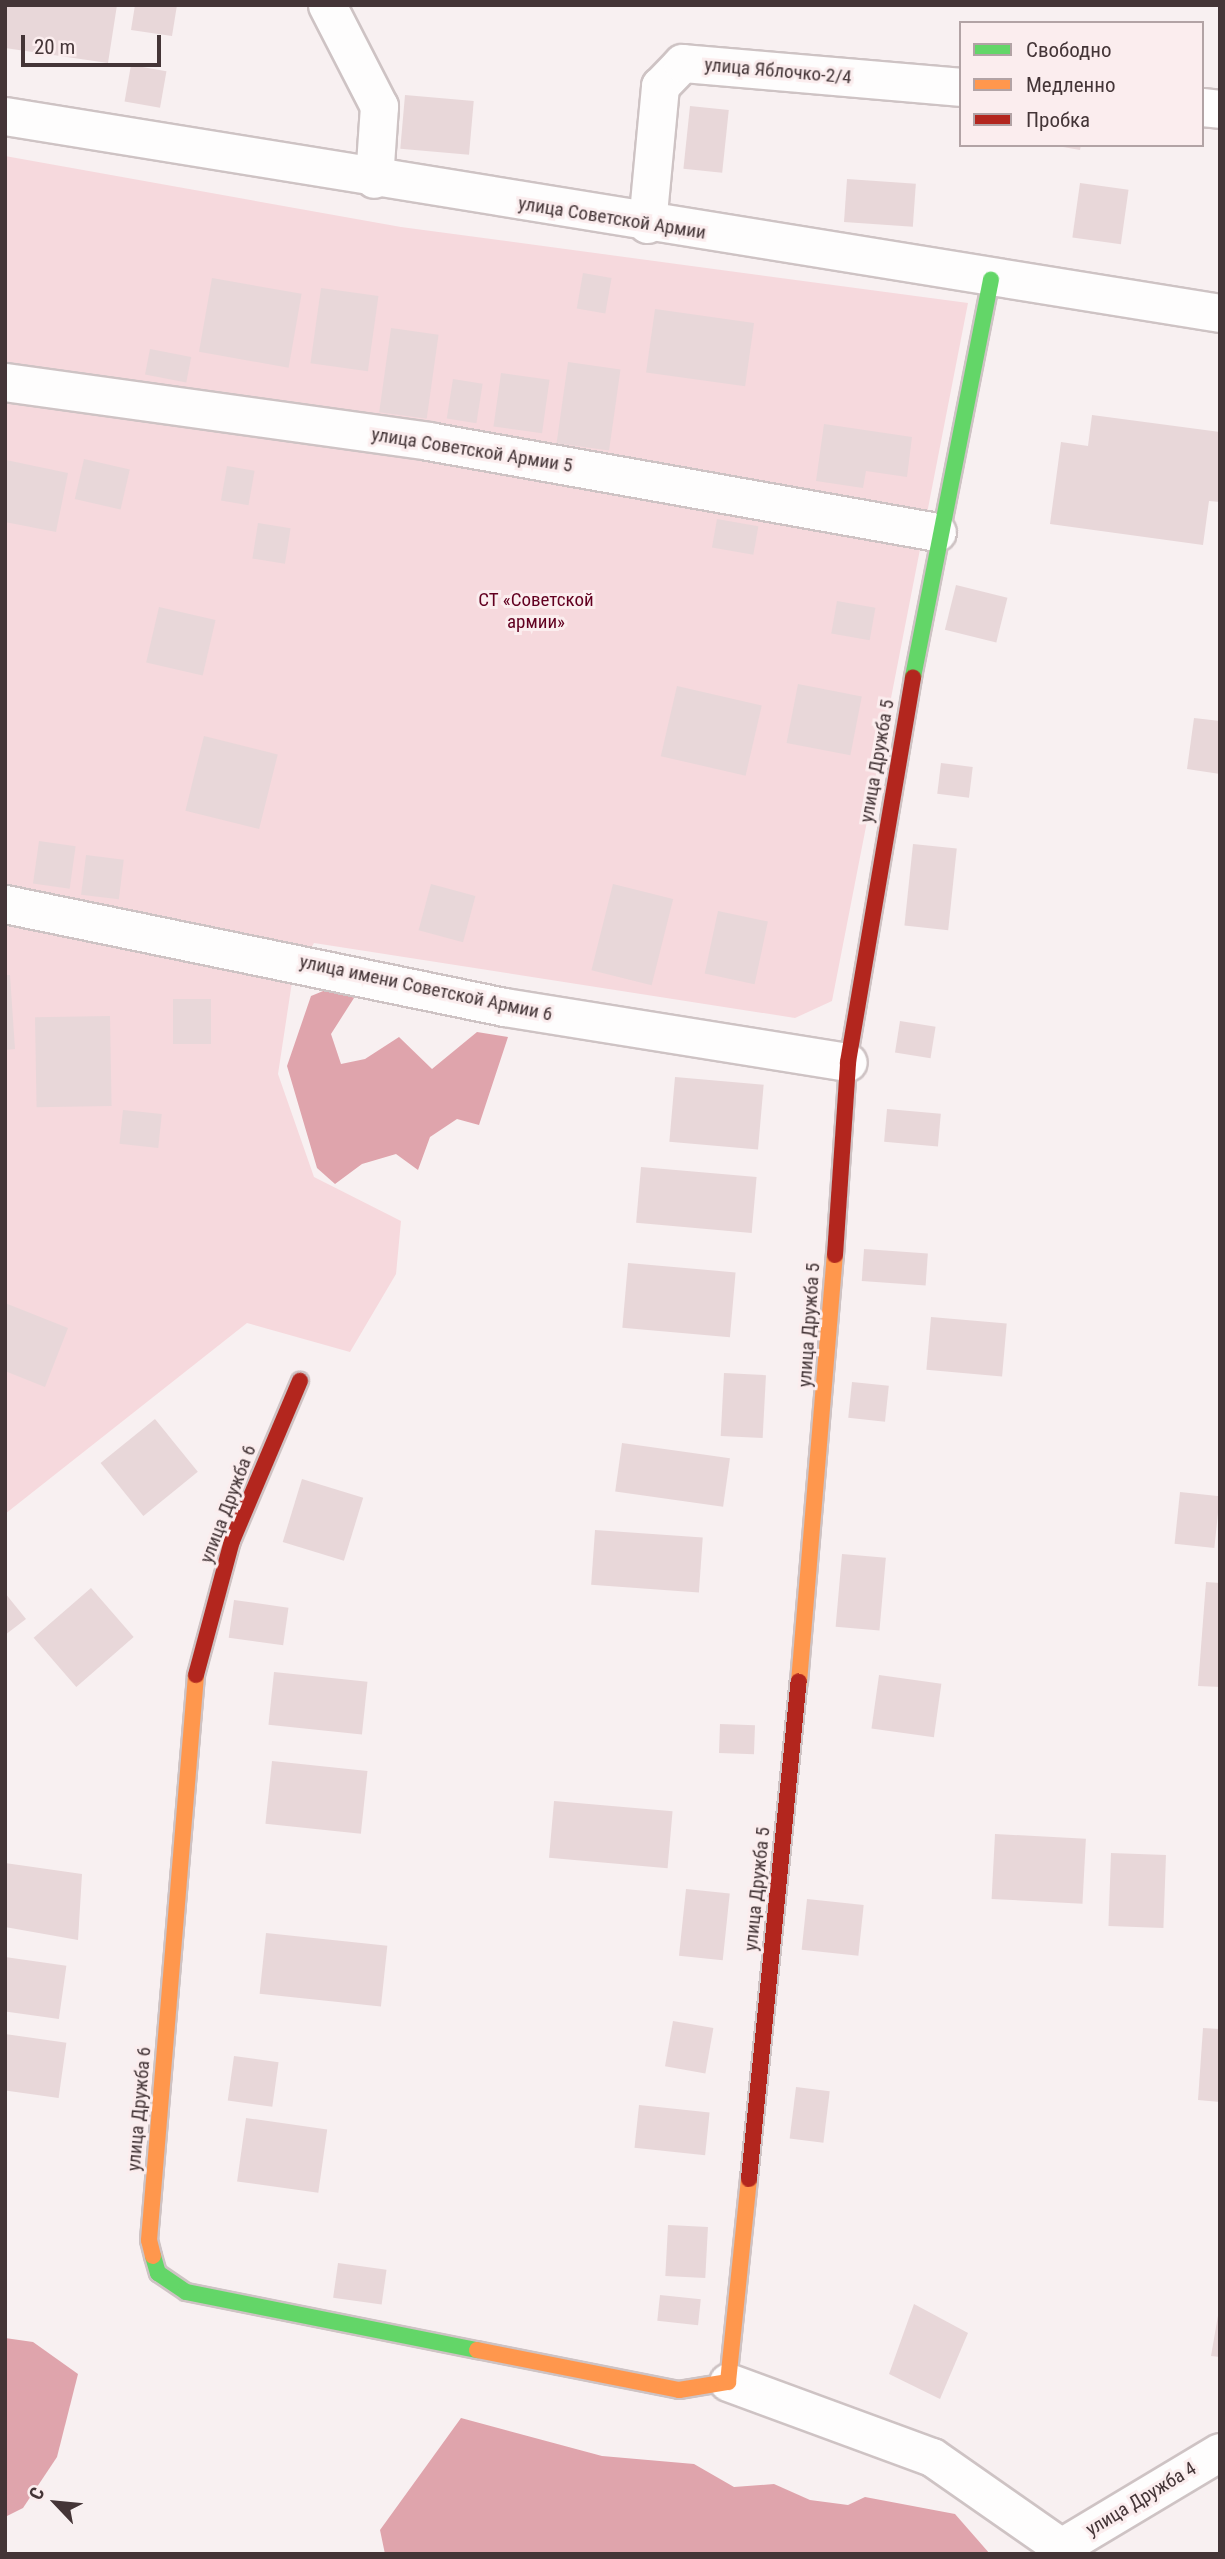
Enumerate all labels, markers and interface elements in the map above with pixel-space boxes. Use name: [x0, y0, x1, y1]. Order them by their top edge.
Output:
scale bar: [24, 21, 164, 65]
legend: [959, 21, 1204, 147]
text: 20 m: [34, 35, 75, 59]
text: Свободно: [1026, 38, 1112, 62]
street label: улица Яблочко-2/4: [703, 53, 853, 89]
text: Медленно: [1026, 73, 1115, 97]
text: Пробка: [1026, 108, 1090, 132]
street label: улица Советской Армии: [517, 192, 707, 244]
street label: улица Советской Армии 5: [370, 423, 574, 477]
park label: СТ «Советской армии»: [478, 589, 594, 633]
street label: улица Дружба 5: [855, 698, 899, 824]
street label: улица имени Советской Армии 6: [298, 950, 554, 1026]
street label: улица Дружба 5: [793, 1262, 825, 1388]
street label: улица Дружба 6: [195, 1442, 261, 1566]
street label: улица Дружба 5: [739, 1826, 775, 1952]
street label: улица Дружба 6: [122, 2046, 156, 2172]
street label: улица Дружба 4: [1082, 2457, 1200, 2541]
north arrow: [21, 2468, 91, 2538]
text: С: [24, 2484, 49, 2503]

